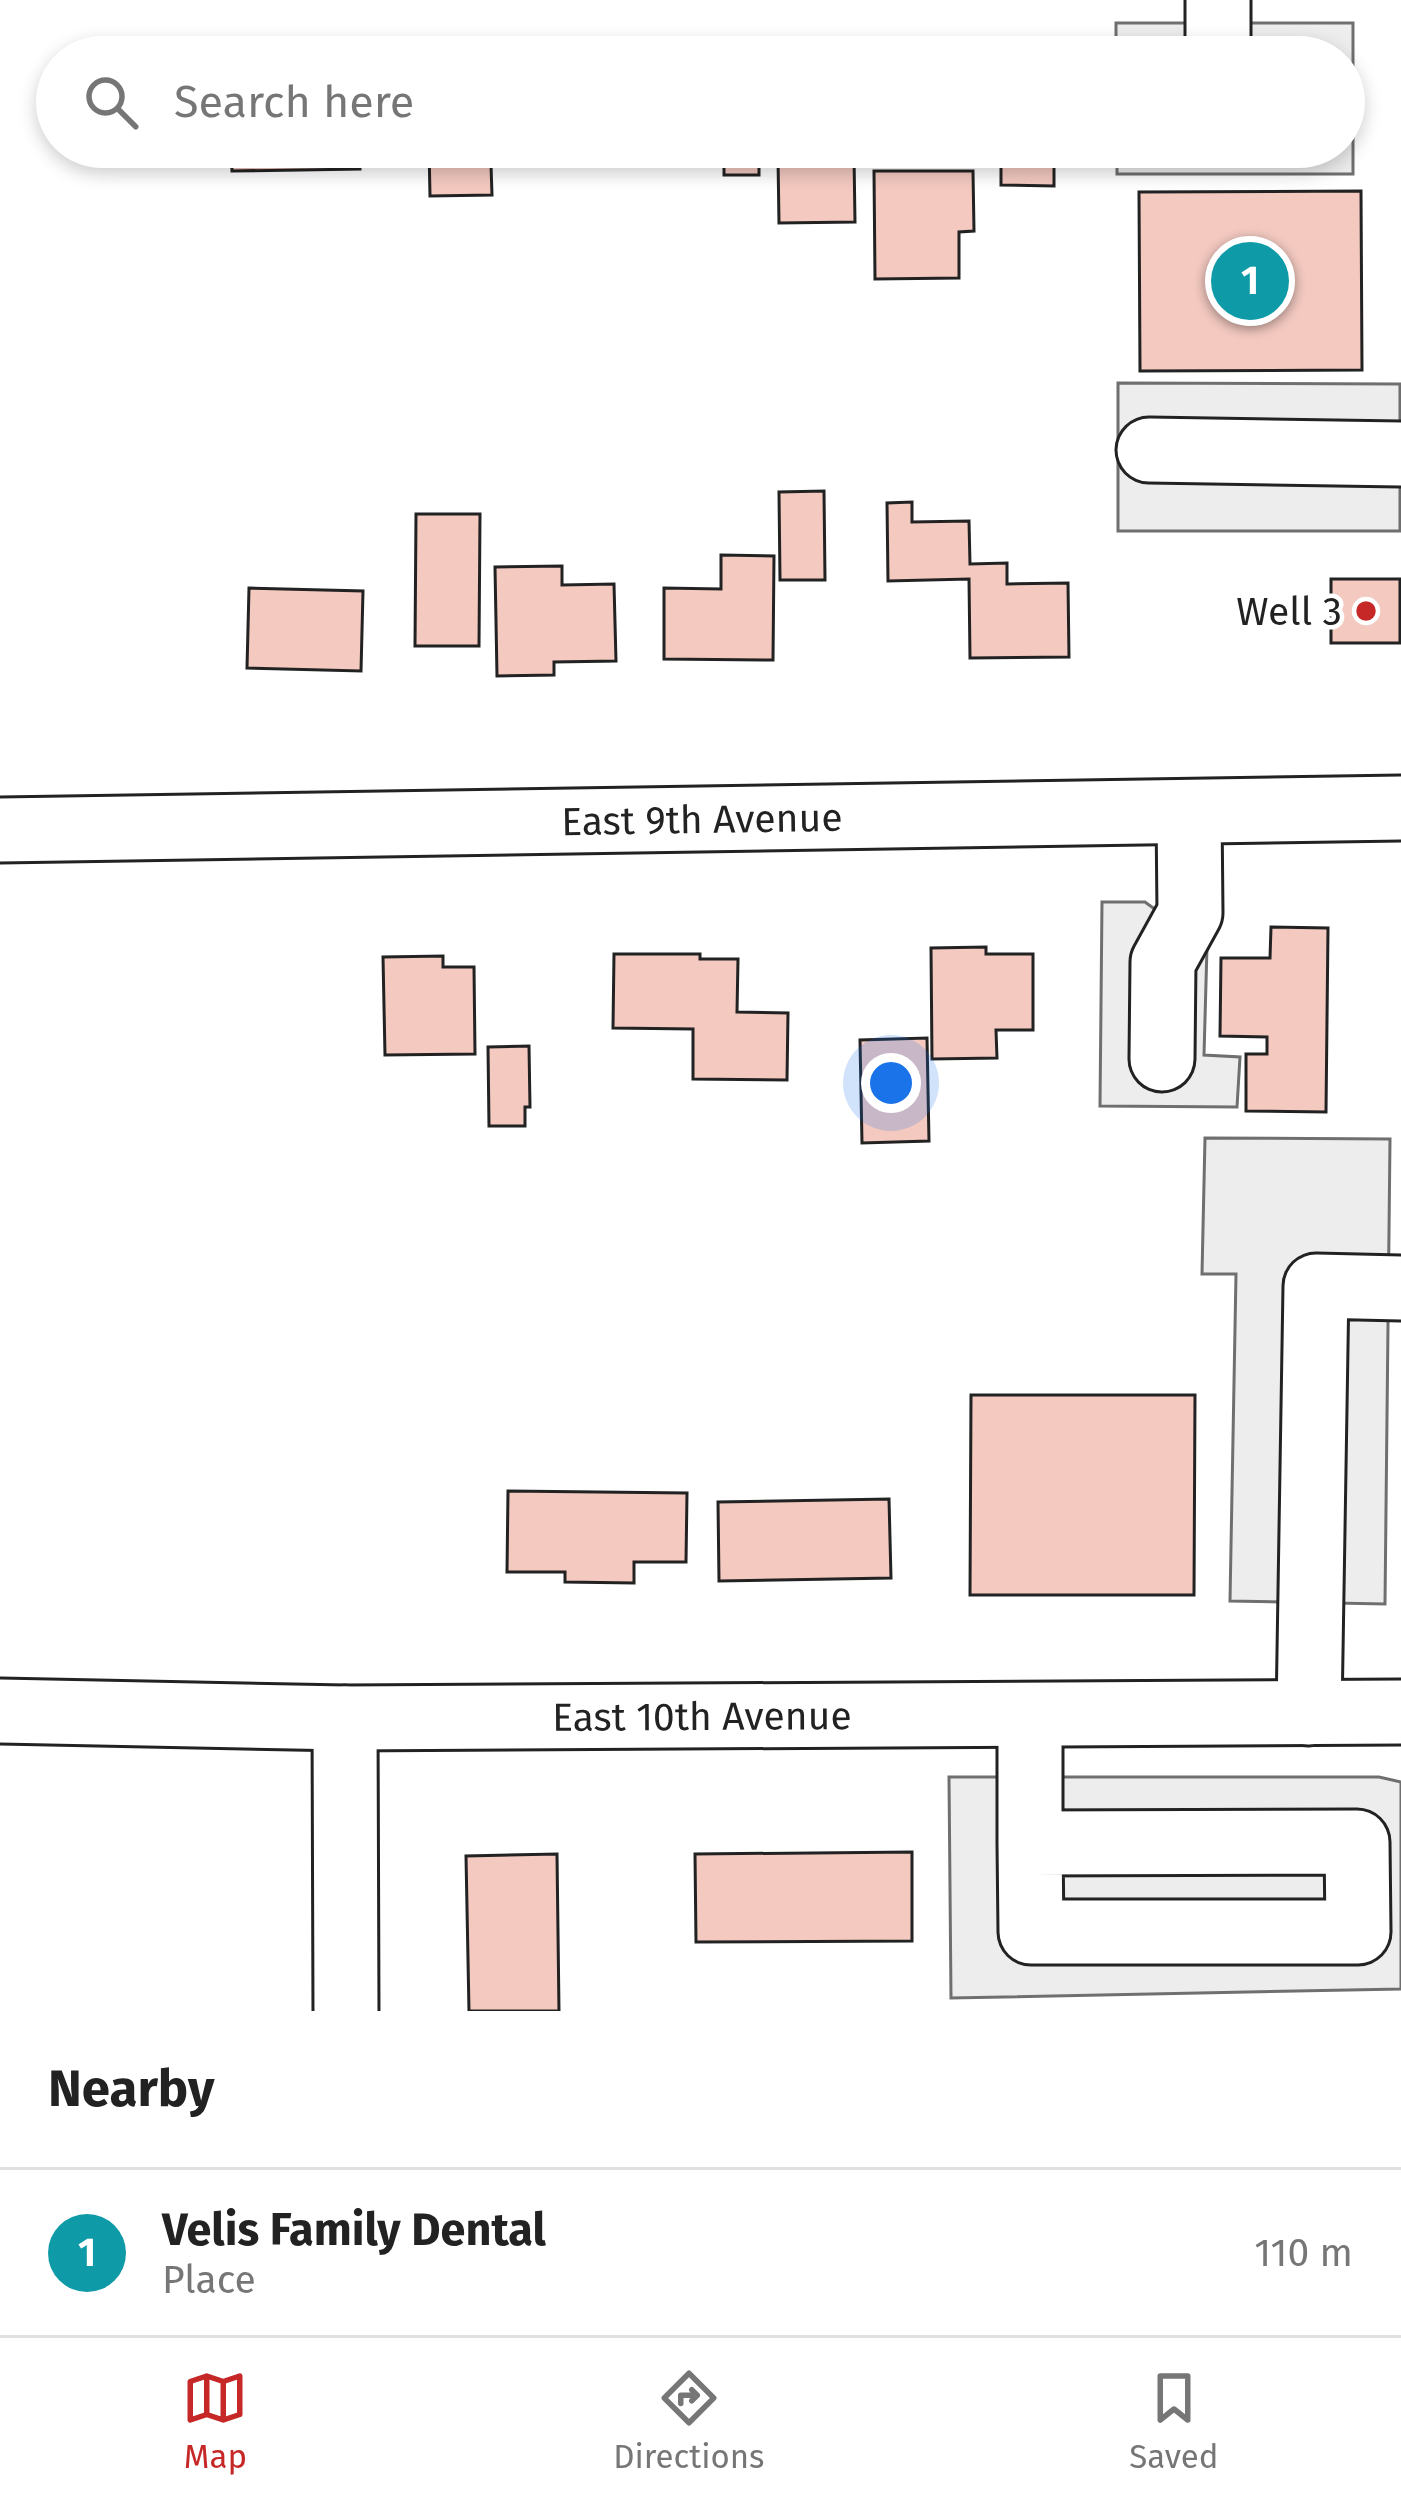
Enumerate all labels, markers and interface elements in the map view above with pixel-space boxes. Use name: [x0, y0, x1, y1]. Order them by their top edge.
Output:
search box: [36, 36, 1365, 168]
icon: search: [78, 69, 144, 135]
text: Search here: [174, 75, 414, 129]
pin: 1: [1211, 236, 1289, 326]
place label: Well 3: [1236, 589, 1342, 635]
marker: Well 3: [1353, 598, 1379, 624]
street label: East 9th Avenue: [561, 795, 843, 845]
your location: [861, 1053, 921, 1113]
street label: East 10th Avenue: [552, 1693, 852, 1741]
text: Nearby: [48, 2058, 214, 2120]
text: Velis Family Dental: [162, 2203, 546, 2257]
text: 1: [78, 2230, 96, 2276]
text: 110 m: [1254, 2230, 1353, 2276]
text: Place: [162, 2257, 256, 2303]
tab: Map: [182, 2365, 248, 2477]
tab: Directions: [613, 2365, 765, 2477]
tab: Saved: [1129, 2365, 1219, 2477]

